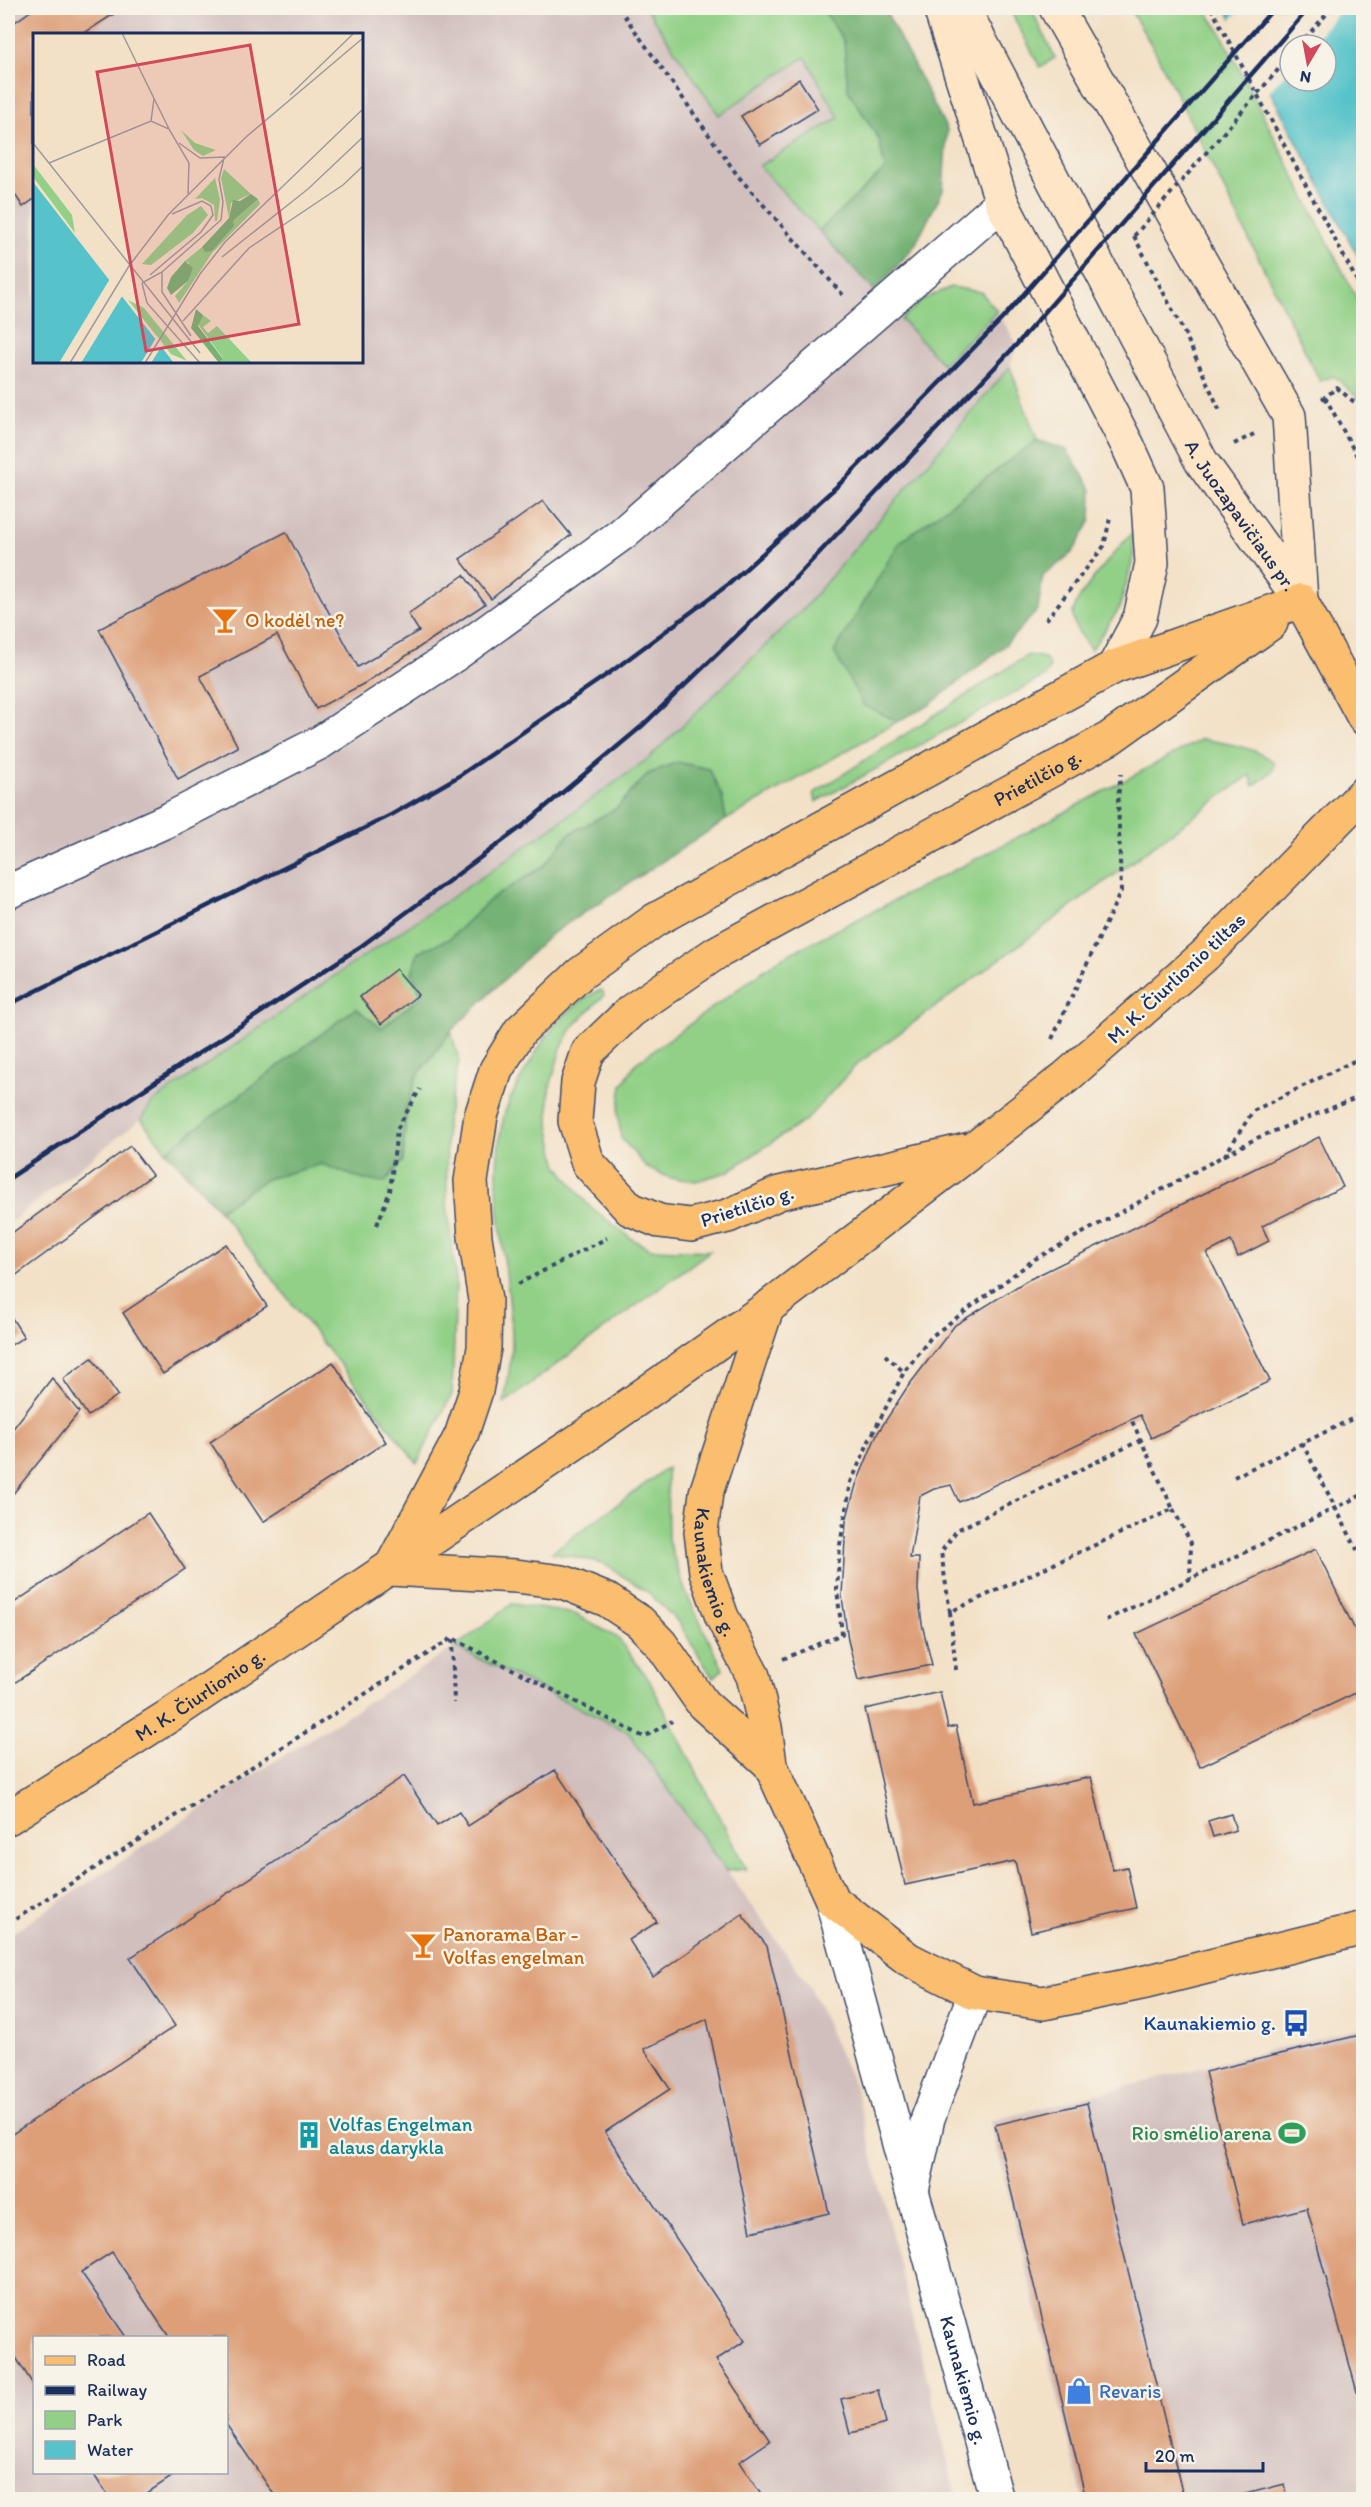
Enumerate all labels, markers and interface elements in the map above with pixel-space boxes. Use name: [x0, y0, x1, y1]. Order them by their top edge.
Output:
inset map: [33, 33, 363, 363]
north arrow: [1278, 33, 1338, 93]
text: N: [1299, 67, 1312, 88]
street label: A. Juozapavičiaus pr.: [1180, 436, 1302, 596]
bar icon: O kodėl ne?: [210, 605, 240, 635]
place label: O kodėl ne?: [245, 608, 345, 632]
street label: Prietilčio g.: [989, 744, 1085, 811]
street label: M. K. Čiurlionio tiltas: [1102, 908, 1250, 1048]
street label: Prietilčio g.: [697, 1180, 797, 1232]
street label: Kaunakiemio g.: [689, 1506, 742, 1640]
street label: M. K. Čiurlionio g.: [130, 1643, 270, 1747]
place label: Panorama Bar - Volfas engelman: [443, 1922, 585, 1969]
bar icon: Panorama Bar - Volfas engelman: [408, 1930, 438, 1960]
bus stop icon: Kaunakiemio g.: [1281, 2008, 1311, 2038]
place label: Kaunakiemio g.: [1144, 2011, 1276, 2035]
place label: Volfas Engelman alaus darykla: [329, 2112, 473, 2159]
sports icon: Rio smėlio arena: [1277, 2118, 1307, 2148]
building icon: Volfas Engelman alaus darykla: [294, 2120, 324, 2150]
place label: Rio smėlio arena: [1132, 2121, 1273, 2145]
street label: Kaunakiemio g.: [935, 2313, 993, 2447]
legend: [33, 2336, 228, 2474]
text: Road: [87, 2349, 126, 2371]
shop icon: Revaris: [1064, 2376, 1094, 2406]
text: Railway: [87, 2379, 148, 2401]
place label: Revaris: [1099, 2379, 1161, 2403]
text: Park: [87, 2409, 122, 2431]
scale bar: [1146, 2435, 1263, 2473]
text: Water: [87, 2439, 133, 2461]
text: 20 m: [1155, 2445, 1195, 2467]

